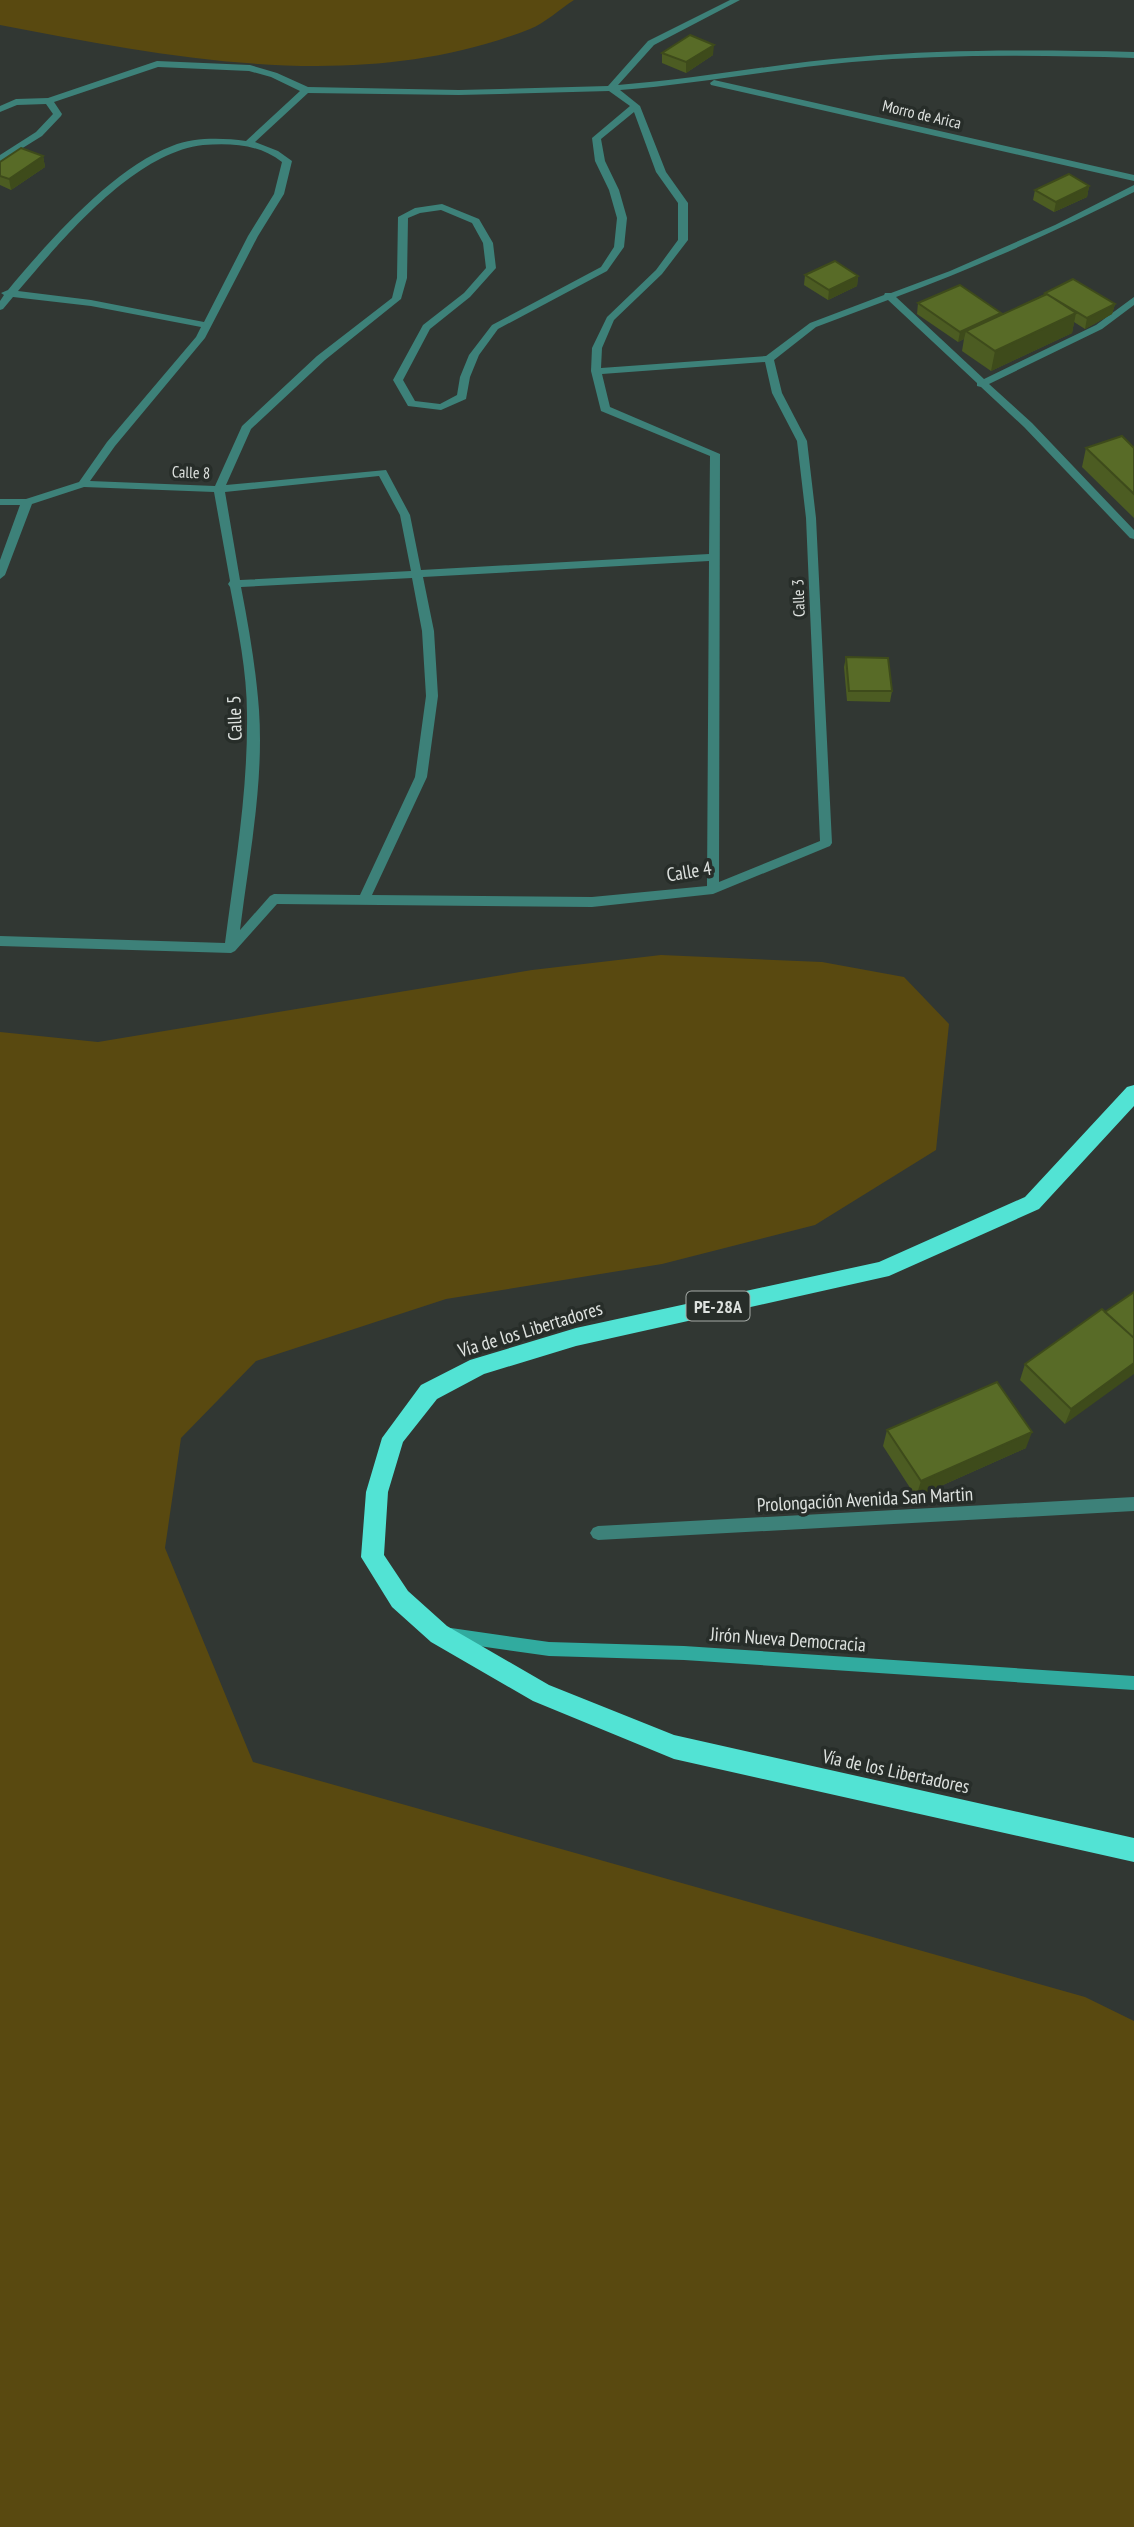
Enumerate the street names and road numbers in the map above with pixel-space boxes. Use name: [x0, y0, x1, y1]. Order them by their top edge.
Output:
street label: Morro de Arica: [881, 95, 963, 133]
street label: Calle 8: [172, 461, 210, 483]
street label: Calle 3: [787, 579, 809, 617]
street label: Calle 5: [221, 695, 247, 741]
street label: Calle 4: [665, 856, 714, 886]
road number: PE-28A: [686, 1292, 750, 1321]
street label: Vía de los Libertadores: [454, 1296, 605, 1363]
street label: Prolongación Avenida San Martin: [756, 1481, 974, 1517]
street label: Jirón Nueva Democracia: [708, 1622, 867, 1656]
street label: Vía de los Libertadores: [819, 1744, 972, 1798]

